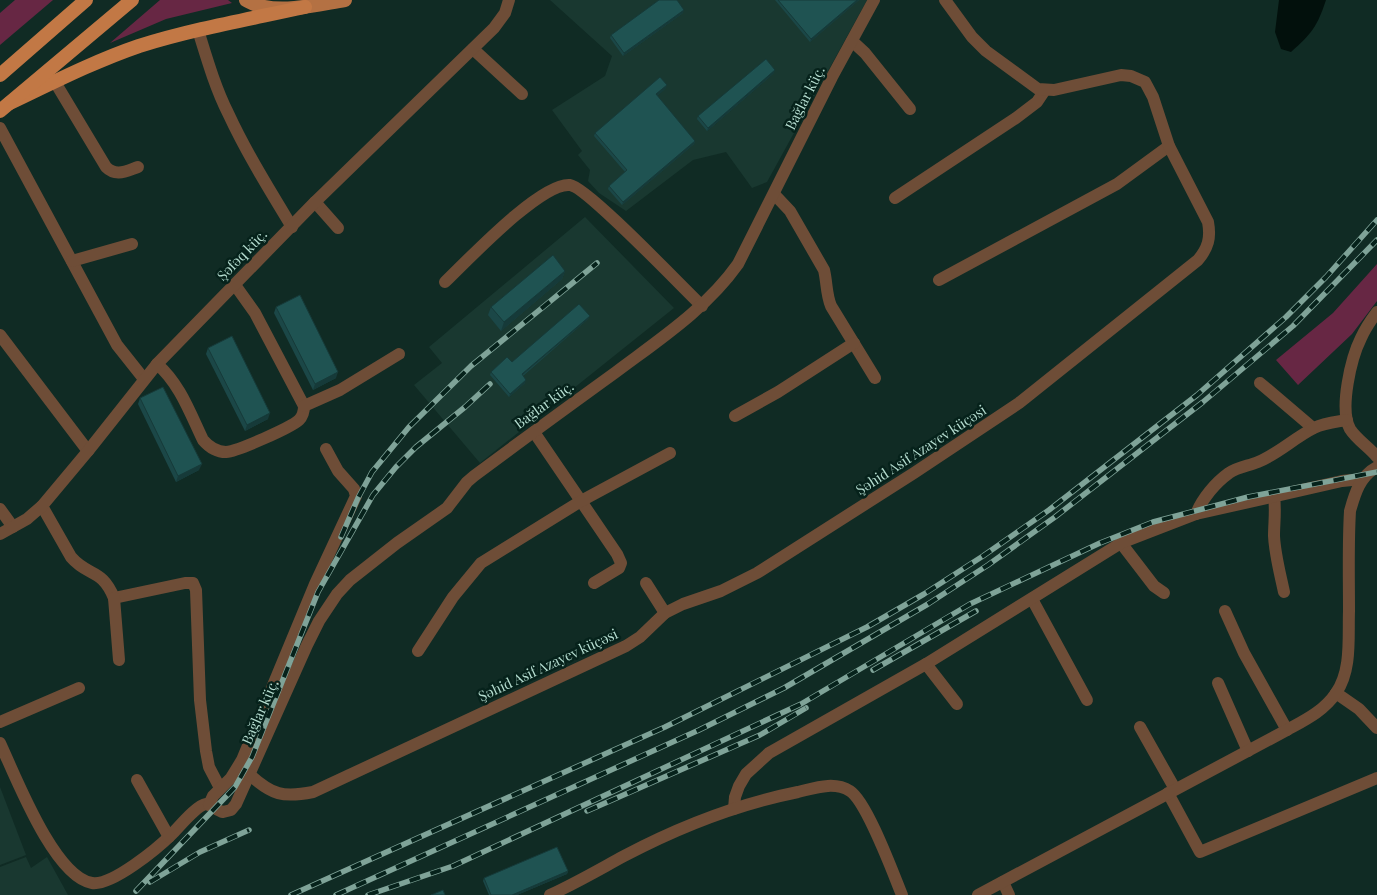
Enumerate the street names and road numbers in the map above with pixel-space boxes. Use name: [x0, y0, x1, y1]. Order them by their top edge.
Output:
street label: Bağlar küç.: [780, 63, 829, 133]
street label: Şəfəq küç.: [212, 225, 271, 284]
street label: Bağlar küç.: [510, 377, 577, 433]
street label: Şəhid Asif Azayev küçəsi: [852, 400, 990, 499]
street label: Şəhid Asif Azayev küçəsi: [475, 624, 621, 705]
street label: Bağlar küç.: [237, 676, 282, 747]

